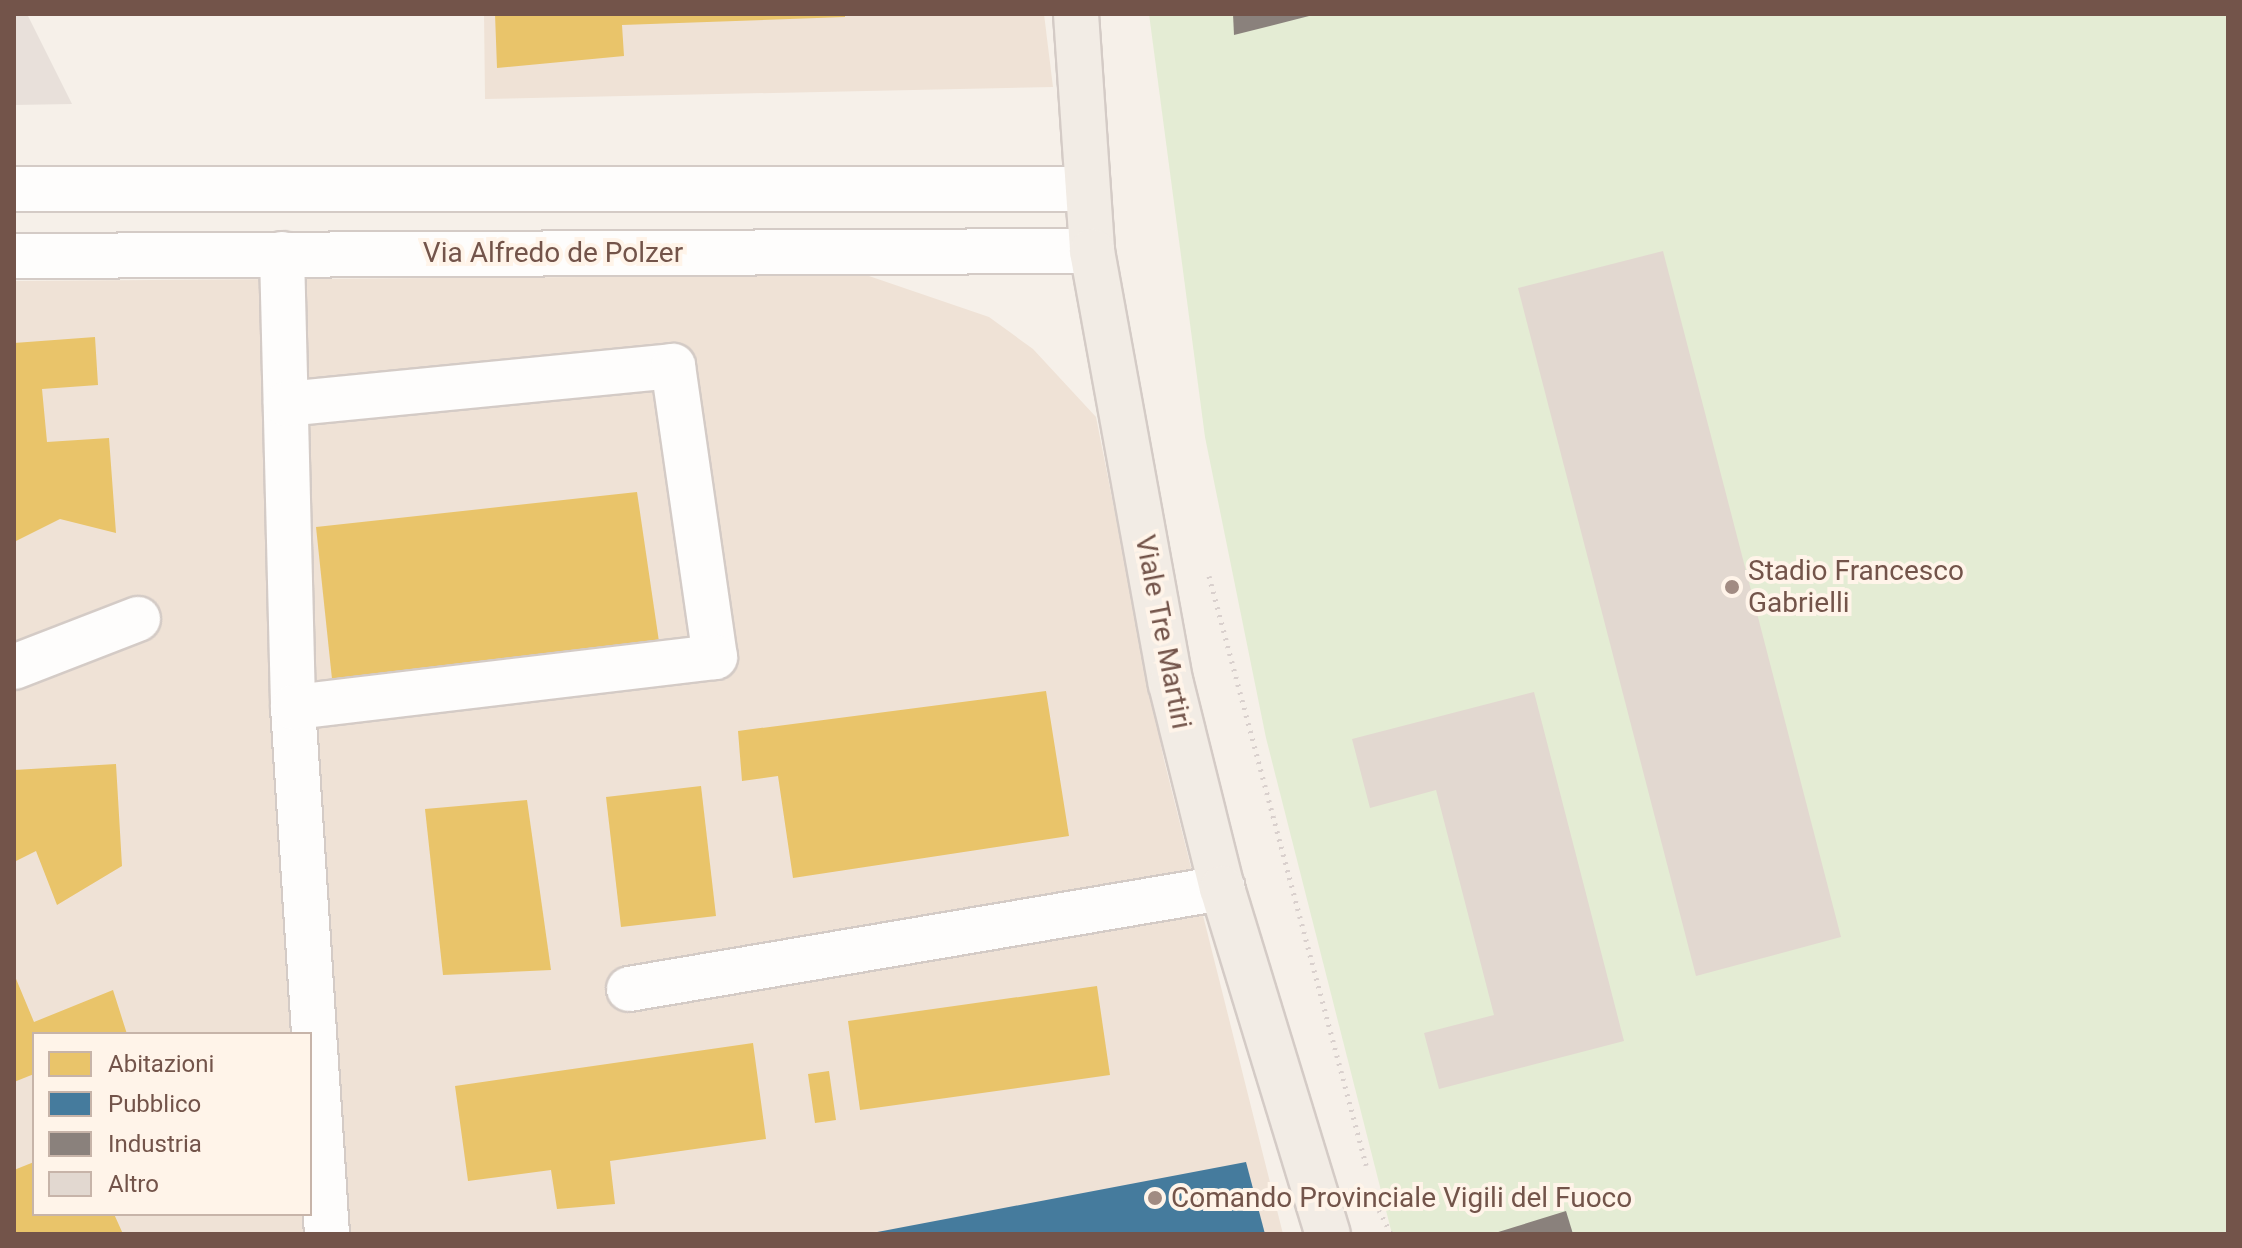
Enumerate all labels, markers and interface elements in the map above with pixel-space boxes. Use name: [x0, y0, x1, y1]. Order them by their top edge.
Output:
street label: Via Alfredo de Polzer: [423, 236, 683, 270]
street label: Viale Tre Martiri: [1128, 532, 1198, 732]
place label: Stadio Francesco Gabrielli: [1748, 554, 1964, 620]
marker: Stadio Francesco Gabrielli: [1723, 578, 1741, 596]
legend: [32, 1032, 312, 1216]
text: Abitazioni: [108, 1050, 214, 1078]
text: Pubblico: [108, 1090, 201, 1118]
text: Industria: [108, 1130, 202, 1158]
text: Altro: [108, 1170, 159, 1198]
place label: Comando Provinciale Vigili del Fuoco: [1171, 1181, 1632, 1215]
marker: Comando Provinciale Vigili del Fuoco: [1146, 1189, 1164, 1207]

